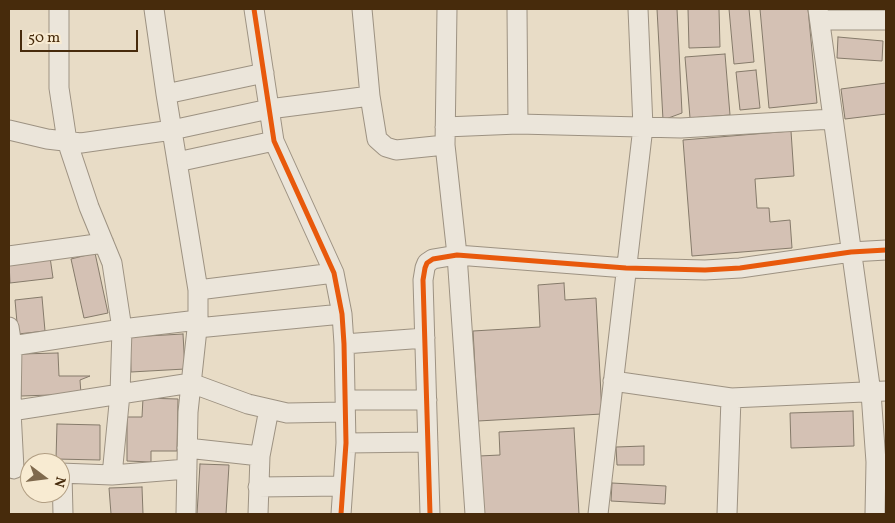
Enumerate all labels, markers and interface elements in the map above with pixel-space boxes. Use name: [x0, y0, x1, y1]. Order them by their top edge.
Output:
scale bar: [22, 20, 140, 52]
text: 50 m: [28, 28, 60, 49]
north arrow: [20, 453, 70, 503]
text: N: [49, 474, 70, 489]

